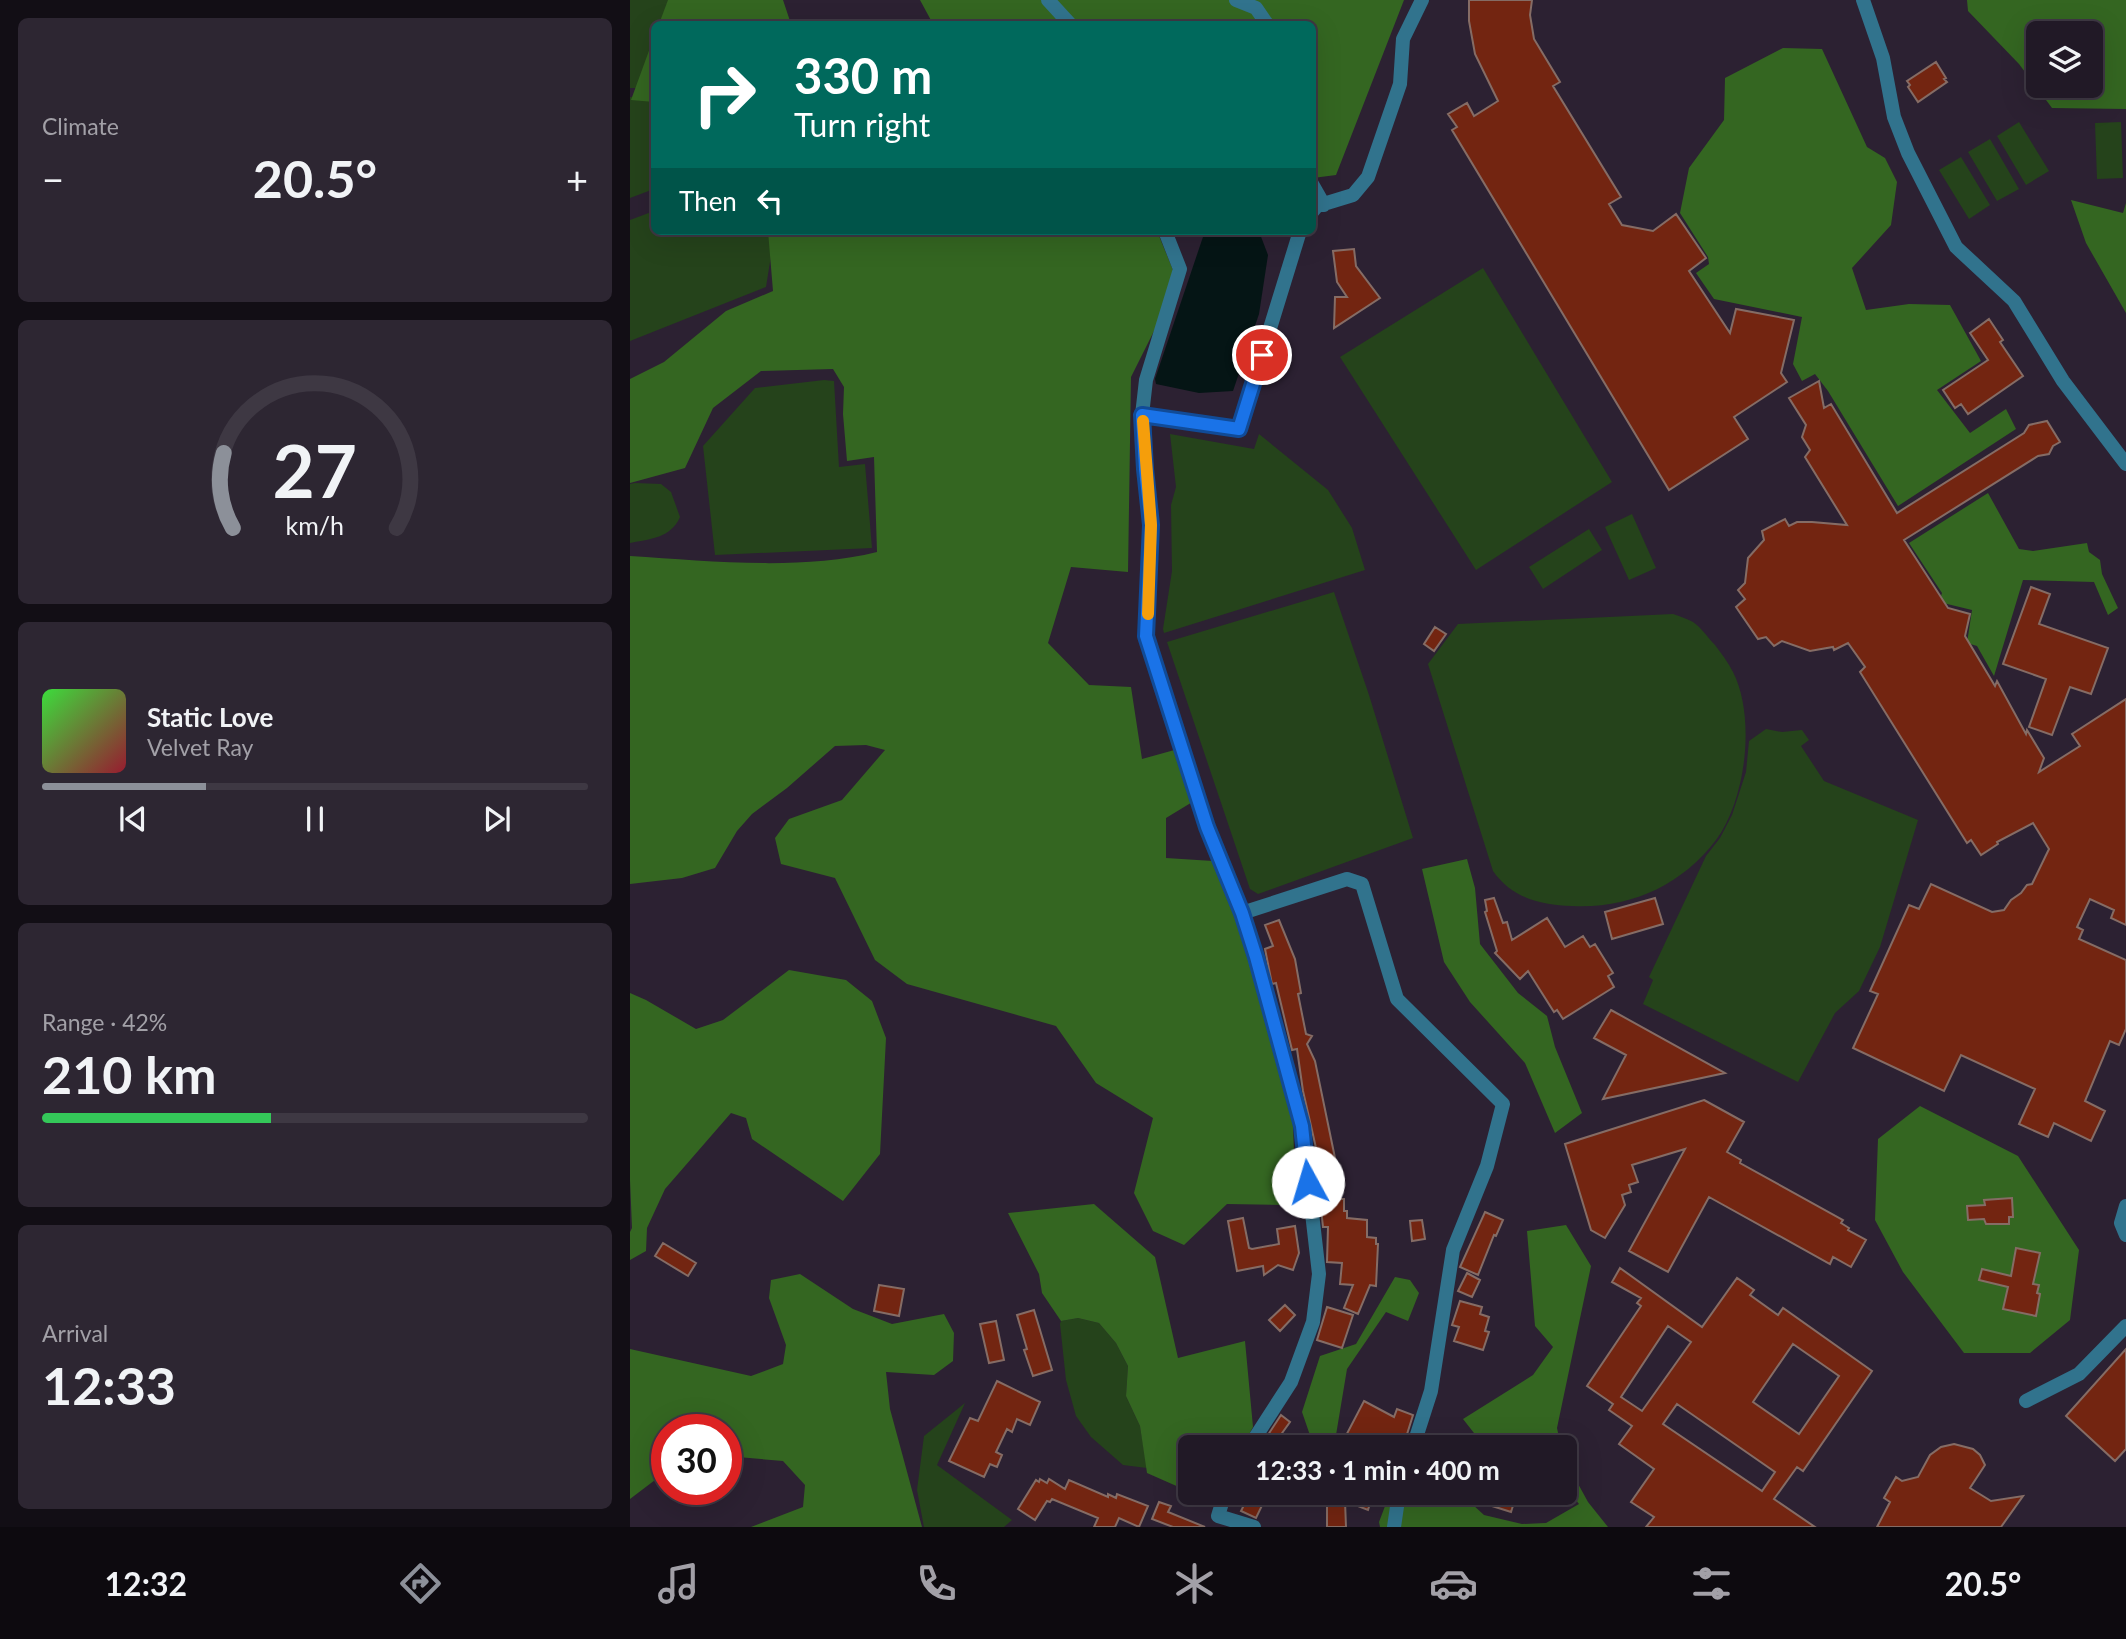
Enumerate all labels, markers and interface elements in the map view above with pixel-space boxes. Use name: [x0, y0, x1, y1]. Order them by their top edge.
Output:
map controls: [2026, 21, 2103, 98]
button: layers: [2026, 21, 2103, 98]
text: 330 m: [794, 46, 932, 104]
icon: right: [679, 49, 770, 140]
text: Turn right: [794, 105, 930, 144]
text: Climate: [42, 112, 119, 140]
text: 20.5°: [253, 147, 377, 209]
text: −: [42, 156, 64, 202]
text: +: [566, 156, 588, 202]
icon: left: [751, 182, 789, 220]
text: Then: [679, 185, 737, 217]
pin: [1232, 325, 1292, 385]
icon: arrive: [1243, 336, 1281, 374]
text: 27: [273, 426, 357, 514]
text: km/h: [286, 509, 344, 539]
text: Static Love: [147, 701, 274, 733]
text: Velvet Ray: [147, 733, 253, 761]
icon: previous: [114, 800, 152, 838]
icon: pause: [296, 800, 334, 838]
icon: next: [478, 800, 516, 838]
text: Range · 42%: [42, 1008, 167, 1036]
text: 210 km: [42, 1043, 216, 1105]
position arrow: [1271, 1145, 1345, 1219]
text: Arrival: [42, 1319, 108, 1347]
text: 12:33: [42, 1354, 176, 1416]
speed limit sign: 30: [651, 1414, 742, 1505]
text: 12:33 · 1 min · 400 m: [1255, 1454, 1500, 1486]
icon: directions: [396, 1559, 445, 1608]
icon: music: [654, 1559, 703, 1608]
icon: phone: [912, 1559, 961, 1608]
icon: climate: [1170, 1559, 1219, 1608]
icon: car: [1429, 1559, 1478, 1608]
icon: filters: [1687, 1559, 1736, 1608]
text: 12:32: [105, 1564, 187, 1603]
text: 20.5°: [1945, 1564, 2021, 1603]

